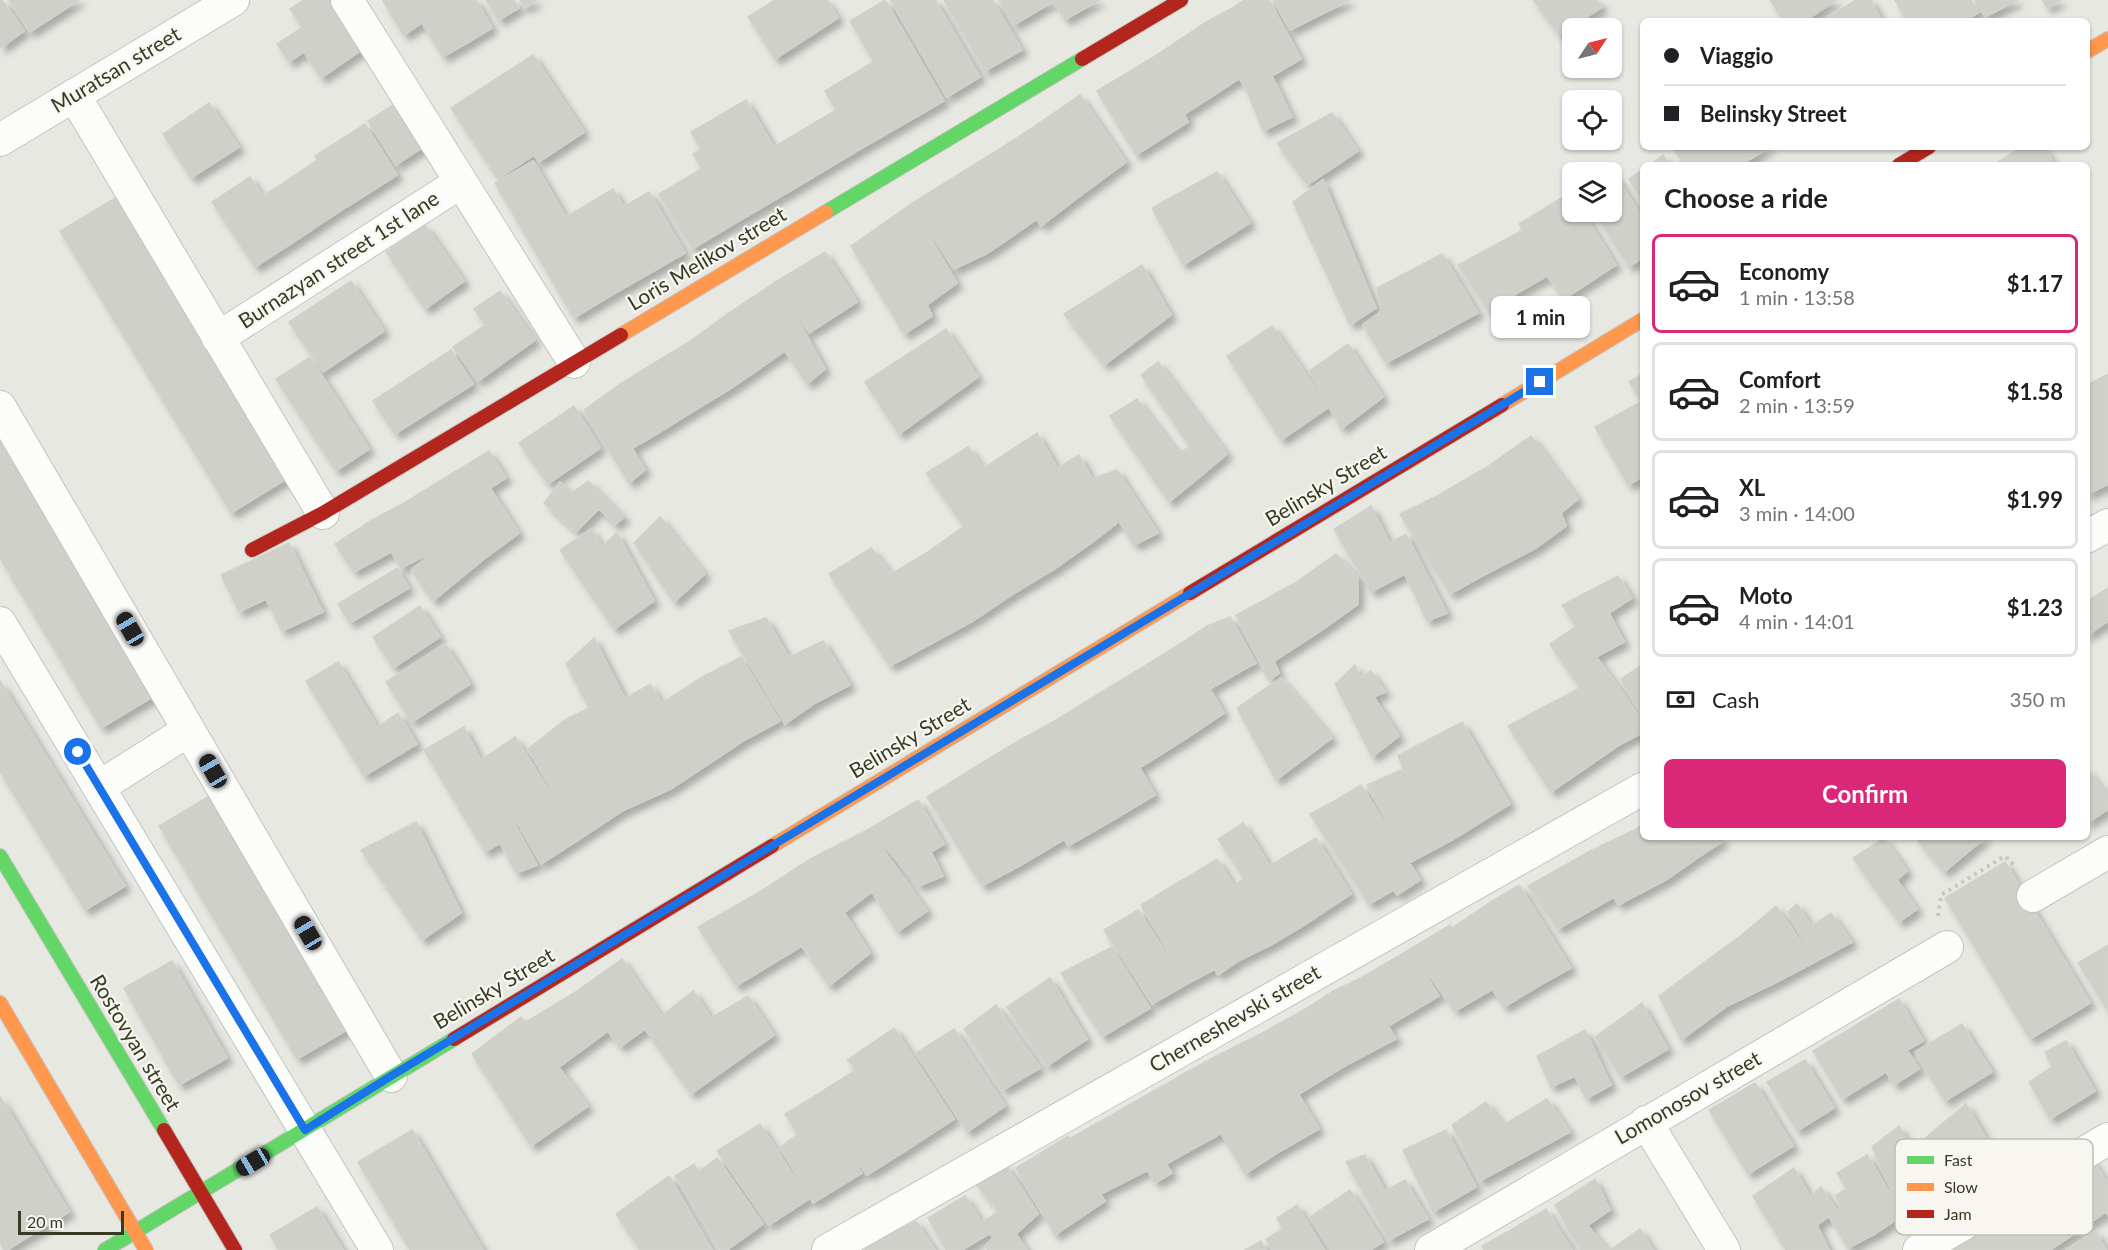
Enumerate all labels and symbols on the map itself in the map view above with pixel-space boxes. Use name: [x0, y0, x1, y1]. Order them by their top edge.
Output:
north arrow: [1562, 18, 1622, 78]
street label: Muratsan street: [46, 20, 185, 117]
street label: Burnazyan street 1st lane: [233, 185, 443, 333]
street label: Loris Melikov street: [623, 200, 790, 315]
callout: 1 min: [1490, 295, 1590, 337]
route end: [1526, 368, 1553, 395]
street label: Belinsky Street: [1260, 438, 1391, 531]
car: [113, 609, 147, 649]
street label: Belinsky Street: [844, 690, 975, 783]
route start: [64, 738, 91, 765]
car: [196, 751, 230, 791]
car: [291, 913, 325, 953]
street label: Belinsky Street: [428, 941, 559, 1034]
street label: Cherneshevski street: [1144, 958, 1325, 1077]
street label: Rostovyan street: [86, 969, 187, 1116]
street label: Lomonosov street: [1610, 1044, 1765, 1149]
legend: [1895, 1139, 2093, 1235]
car: [233, 1145, 273, 1179]
text: Fast: [1944, 1150, 1973, 1169]
text: Slow: [1944, 1177, 1978, 1196]
text: Jam: [1944, 1204, 1972, 1223]
scale bar: [18, 1208, 124, 1236]

